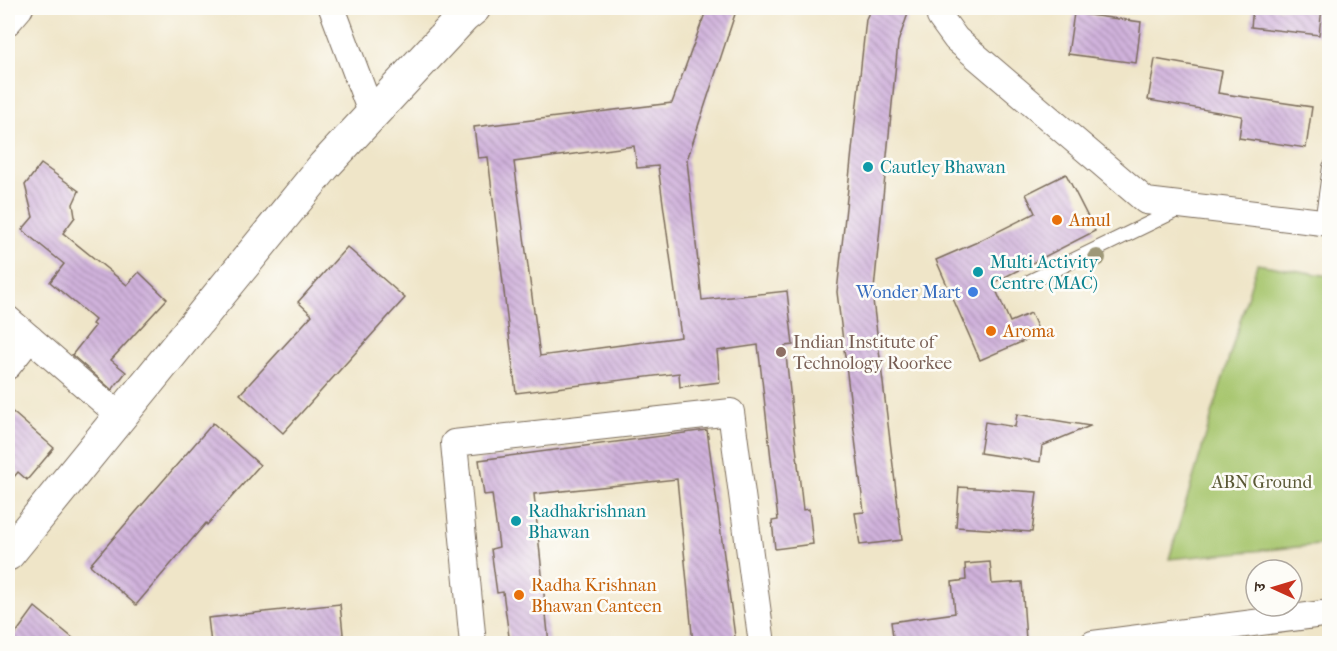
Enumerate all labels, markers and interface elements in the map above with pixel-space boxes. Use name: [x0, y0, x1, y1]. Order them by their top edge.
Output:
place label: Cautley Bhawan: [880, 157, 1006, 178]
marker: Cautley Bhawan: [861, 160, 875, 174]
place label: Amul: [1068, 210, 1111, 231]
marker: Amul: [1050, 213, 1064, 227]
place label: Multi Activity Centre (MAC): [990, 252, 1100, 294]
marker: Multi Activity Centre (MAC): [971, 265, 985, 279]
place label: Wonder Mart: [855, 282, 962, 303]
marker: Wonder Mart: [966, 285, 980, 299]
place label: Aroma: [1002, 321, 1055, 342]
marker: Aroma: [984, 324, 998, 338]
place label: Indian Institute of Technology Roorkee: [793, 332, 952, 374]
marker: Indian Institute of Technology Roorkee: [774, 345, 788, 359]
park label: ABN Ground: [1211, 472, 1312, 493]
place label: Radhakrishnan Bhawan: [528, 501, 647, 543]
marker: Radhakrishnan Bhawan: [509, 514, 523, 528]
north arrow: [1244, 558, 1304, 618]
place label: Radha Krishnan Bhawan Canteen: [531, 575, 663, 617]
text: उ: [1250, 580, 1269, 593]
marker: Radha Krishnan Bhawan Canteen: [512, 588, 526, 602]

